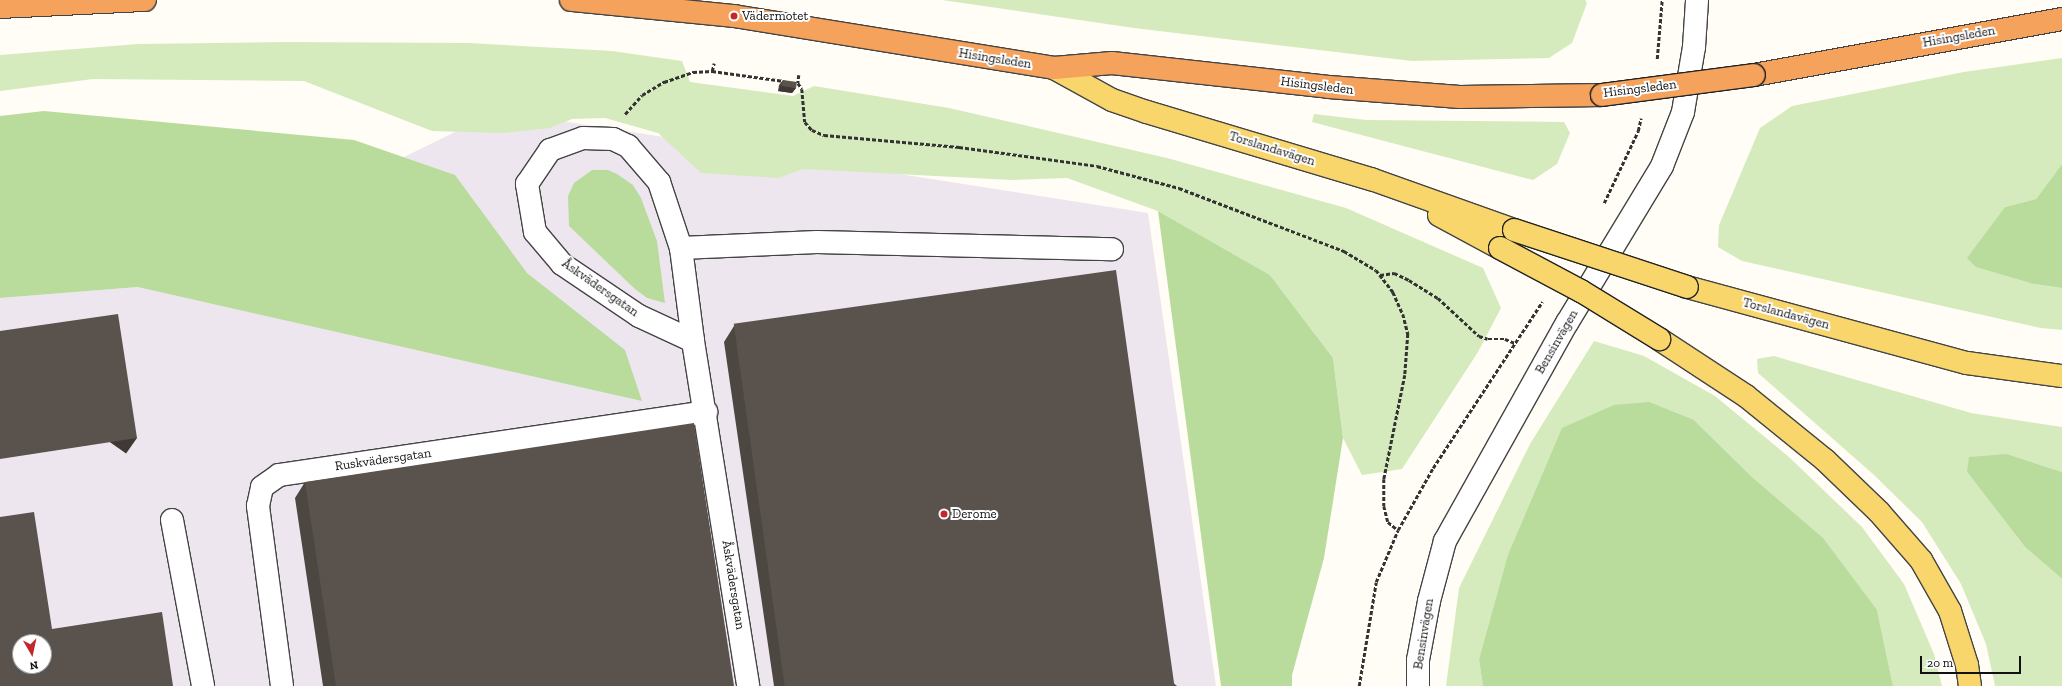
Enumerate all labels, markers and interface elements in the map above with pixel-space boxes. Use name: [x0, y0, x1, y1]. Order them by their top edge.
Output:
place label: Vädermotet: [742, 8, 808, 24]
marker: Vädermotet: [729, 11, 739, 21]
street label: Hisingsleden: [1922, 23, 1996, 51]
street label: Hisingsleden: [958, 46, 1032, 72]
street label: Hisingsleden: [1280, 74, 1354, 98]
street label: Hisingsleden: [1603, 77, 1677, 101]
street label: Torslandavägen: [1227, 129, 1317, 169]
street label: Åskvädersgatan: [559, 256, 641, 320]
street label: Torslandavägen: [1741, 295, 1831, 333]
street label: Bensinvägen: [1532, 307, 1582, 377]
street label: Ruskvädersgatan: [334, 446, 432, 474]
place label: Derome: [952, 506, 997, 522]
marker: Derome: [939, 509, 949, 519]
street label: Åskvädersgatan: [718, 539, 748, 631]
street label: Bensinvägen: [1411, 597, 1437, 671]
north arrow: [12, 634, 52, 674]
scale bar: [1922, 648, 2023, 674]
text: 20 m: [1927, 656, 1953, 670]
text: N: [29, 658, 39, 672]

